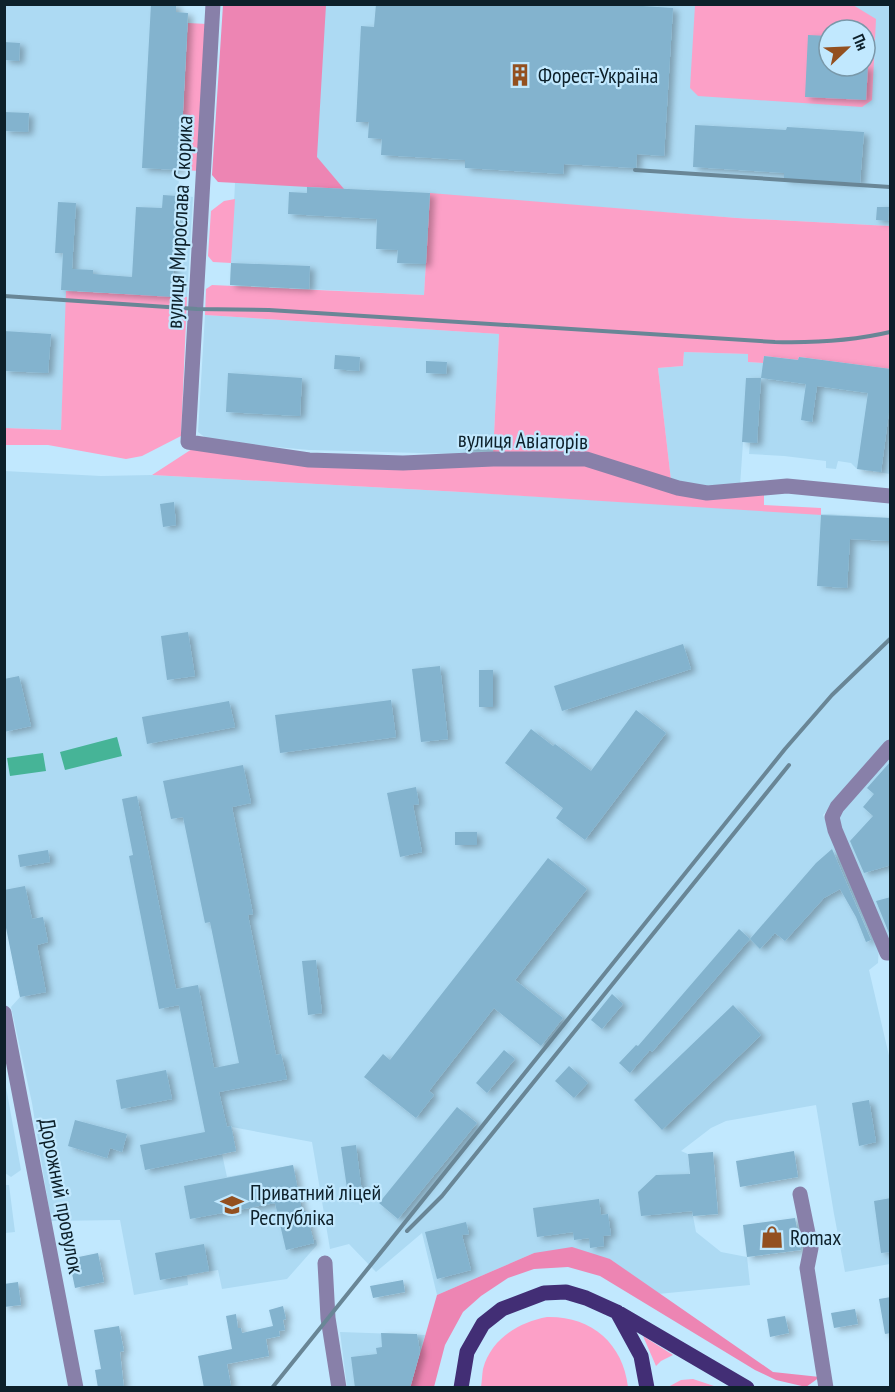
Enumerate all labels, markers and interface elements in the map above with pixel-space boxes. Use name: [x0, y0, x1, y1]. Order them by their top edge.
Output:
north arrow: [817, 18, 877, 78]
text: Пн: [849, 31, 873, 53]
place label: Форест-Україна: [538, 61, 658, 89]
building icon: Форест-Україна: [507, 62, 533, 88]
street label: вулиця Мирослава Скорика: [159, 115, 199, 329]
street label: вулиця Авіаторів: [458, 425, 588, 455]
street label: Дорожний провулок: [33, 1116, 91, 1277]
place label: Приватний ліцей Республіка: [250, 1178, 381, 1231]
school or university icon: Приватний ліцей Республіка: [219, 1192, 245, 1218]
place label: Romax: [790, 1223, 841, 1251]
shop icon: Romax: [759, 1224, 785, 1250]

